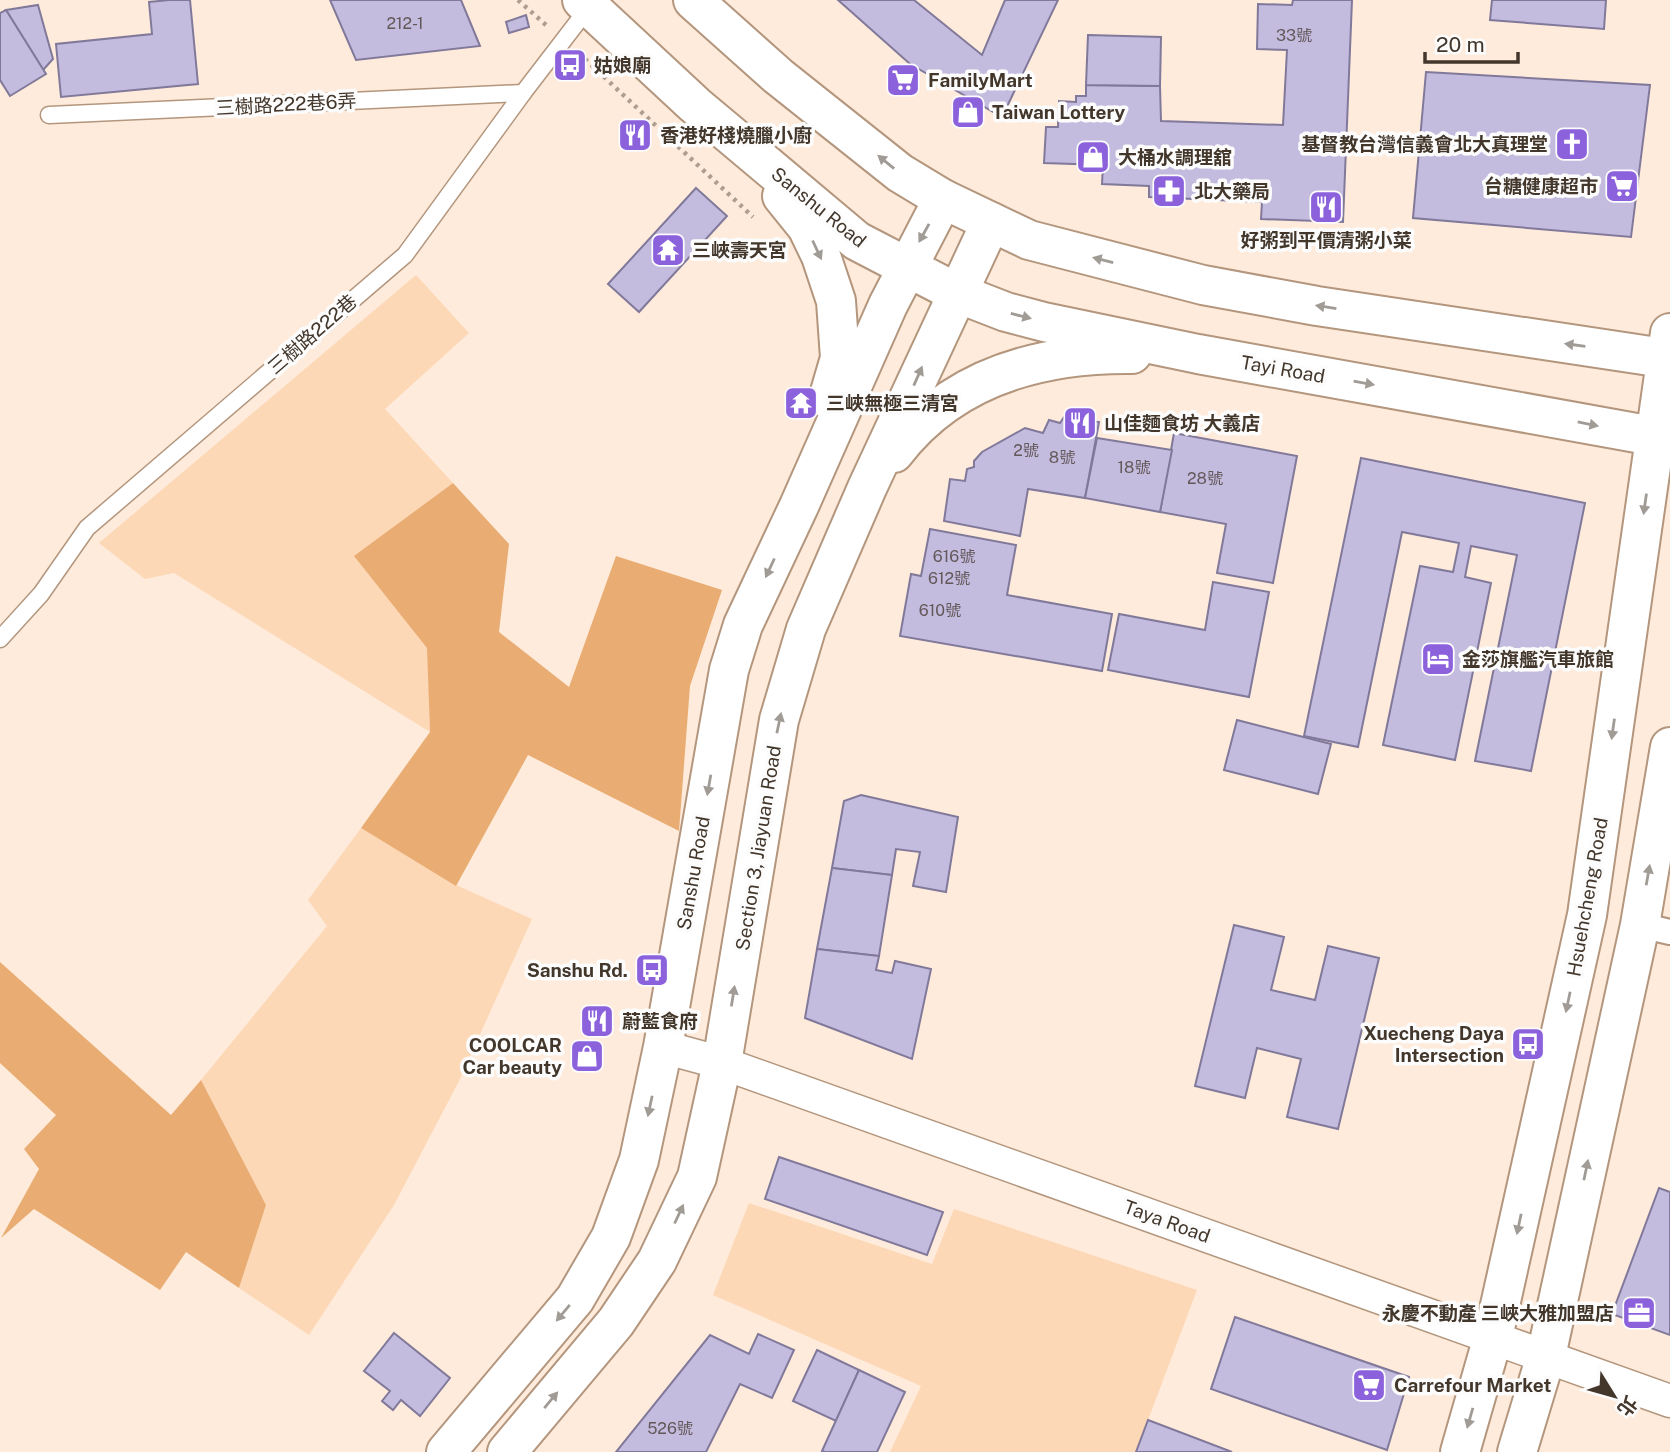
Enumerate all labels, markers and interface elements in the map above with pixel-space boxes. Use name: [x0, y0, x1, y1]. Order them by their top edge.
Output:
house number: 212-1: [387, 14, 423, 33]
scale bar: [1425, 21, 1518, 65]
house number: 33號: [1276, 26, 1312, 45]
text: 20 m: [1436, 32, 1485, 57]
bus stop icon: 姑娘廟: [551, 46, 589, 84]
place label: 姑娘廟: [594, 54, 651, 76]
supermarket icon: FamilyMart: [884, 61, 922, 99]
place label: FamilyMart: [928, 69, 1033, 91]
street label: 三樹路222巷6弄: [215, 89, 357, 119]
shop icon: Taiwan Lottery: [949, 93, 987, 131]
place label: Taiwan Lottery: [992, 101, 1126, 123]
restaurant icon: 香港好棧燒臘小廚: [616, 116, 654, 154]
place label: 香港好棧燒臘小廚: [660, 124, 812, 146]
church icon: 基督教台灣信義會北大真理堂: [1553, 125, 1591, 163]
place label: 基督教台灣信義會北大真理堂: [1301, 133, 1548, 155]
shop icon: 大桶水調理舘: [1074, 138, 1112, 176]
place label: 大桶水調理舘: [1118, 146, 1232, 168]
one-way arrow: [877, 155, 895, 170]
street label: Sanshu Road: [767, 162, 871, 252]
supermarket icon: 台糖健康超市: [1603, 167, 1641, 205]
pharmacy icon: 北大藥局: [1150, 172, 1188, 210]
place label: 台糖健康超市: [1484, 175, 1598, 197]
place label: 北大藥局: [1194, 180, 1270, 202]
restaurant icon: 好粥到平價清粥小菜: [1307, 188, 1345, 226]
one-way arrow: [918, 224, 930, 243]
place label: 好粥到平價清粥小菜: [1240, 229, 1412, 251]
temple icon: 三峽壽天宮: [649, 231, 687, 269]
place label: 三峽壽天宮: [692, 239, 787, 261]
one-way arrow: [811, 240, 823, 260]
one-way arrow: [1092, 254, 1114, 265]
street label: 三樹路222巷: [263, 290, 361, 378]
one-way arrow: [1315, 301, 1337, 312]
one-way arrow: [1011, 311, 1032, 321]
one-way arrow: [1564, 339, 1586, 350]
street label: Tayi Road: [1239, 351, 1327, 387]
one-way arrow: [912, 366, 924, 386]
one-way arrow: [1353, 378, 1375, 389]
temple icon: 三峽無極三清宮: [782, 384, 820, 422]
place label: 三峽無極三清宮: [826, 392, 959, 414]
restaurant icon: 山佳麵食坊 大義店: [1061, 404, 1099, 442]
place label: 山佳麵食坊 大義店: [1104, 412, 1260, 434]
one-way arrow: [1577, 419, 1599, 430]
house number: 2號: [1013, 441, 1039, 460]
house number: 8號: [1049, 448, 1075, 467]
house number: 18號: [1118, 458, 1150, 477]
house number: 28號: [1187, 469, 1223, 488]
one-way arrow: [1639, 493, 1650, 515]
house number: 616號: [933, 547, 975, 566]
one-way arrow: [764, 558, 775, 578]
house number: 612號: [928, 569, 970, 588]
house number: 610號: [919, 601, 961, 620]
hotel icon: 金莎旗艦汽車旅館: [1419, 640, 1457, 678]
place label: 金莎旗艦汽車旅館: [1462, 648, 1614, 670]
one-way arrow: [774, 712, 785, 734]
one-way arrow: [1607, 718, 1618, 740]
street label: Section 3, Jiayuan Road: [731, 744, 785, 952]
one-way arrow: [703, 775, 714, 797]
street label: Sanshu Road: [672, 814, 714, 932]
street label: Hsuehcheng Road: [1562, 816, 1612, 978]
one-way arrow: [1643, 864, 1654, 886]
bus stop icon: Sanshu Rd.: [633, 951, 671, 989]
place label: Sanshu Rd.: [527, 959, 628, 981]
one-way arrow: [728, 985, 739, 1007]
one-way arrow: [1562, 991, 1573, 1013]
restaurant icon: 蔚藍食府: [578, 1002, 616, 1040]
place label: 蔚藍食府: [622, 1010, 698, 1032]
place label: Xuecheng Daya Intersection: [1363, 1022, 1504, 1066]
bus stop icon: Xuecheng Daya Intersection: [1509, 1025, 1547, 1063]
place label: COOLCAR Car beauty: [463, 1034, 562, 1078]
shop icon: COOLCAR Car beauty: [568, 1037, 606, 1075]
one-way arrow: [645, 1095, 656, 1117]
one-way arrow: [1581, 1159, 1592, 1181]
street label: Taya Road: [1121, 1195, 1213, 1247]
one-way arrow: [674, 1204, 685, 1224]
one-way arrow: [1513, 1213, 1524, 1235]
office icon: 永慶不動產 三峽大雅加盟店: [1620, 1294, 1658, 1332]
place label: 永慶不動產 三峽大雅加盟店: [1382, 1302, 1614, 1324]
one-way arrow: [555, 1304, 571, 1322]
north arrow: [1579, 1361, 1649, 1431]
supermarket icon: Carrefour Market: [1350, 1366, 1388, 1404]
place label: Carrefour Market: [1394, 1374, 1551, 1396]
one-way arrow: [543, 1391, 559, 1409]
text: 北: [1613, 1392, 1642, 1420]
one-way arrow: [1464, 1408, 1474, 1429]
house number: 526號: [647, 1419, 693, 1438]

